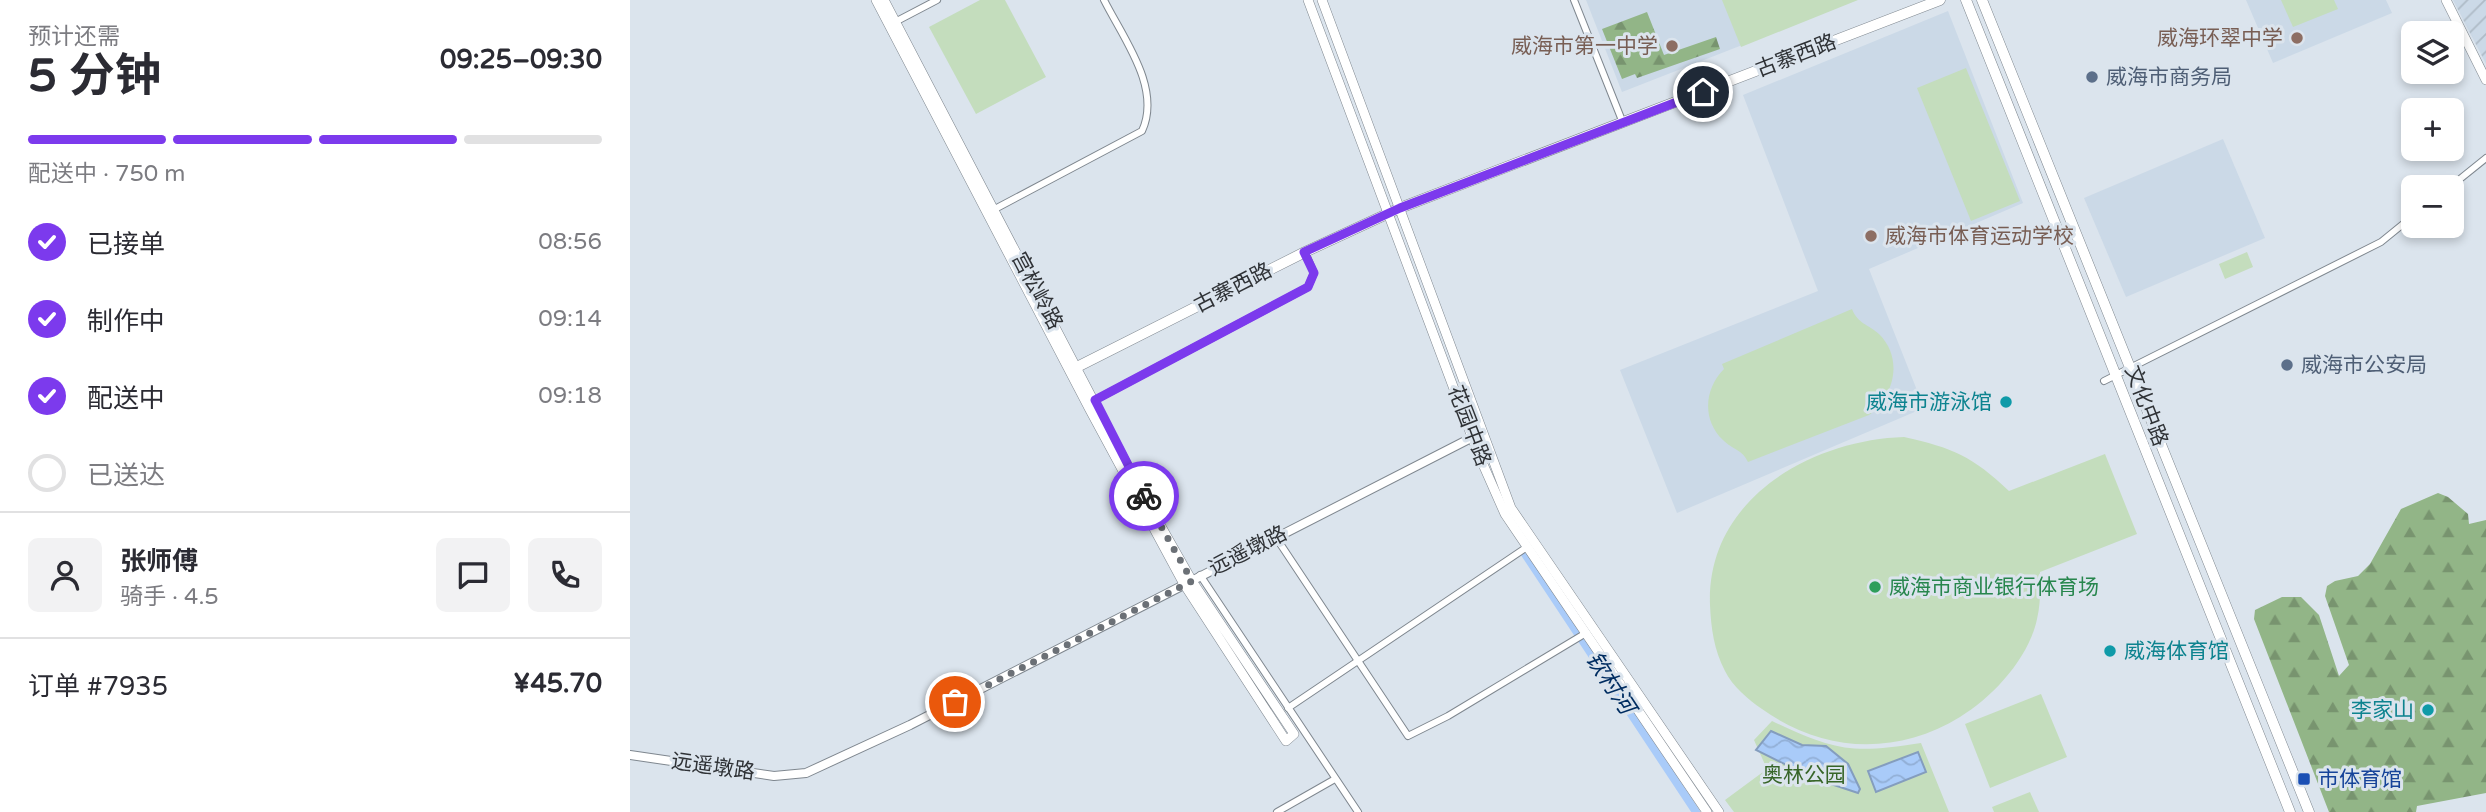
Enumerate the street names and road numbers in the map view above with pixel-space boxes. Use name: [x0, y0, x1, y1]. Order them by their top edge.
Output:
street label: 古寨西路: [1752, 29, 1840, 83]
street label: 宫松岭路: [1006, 248, 1068, 334]
street label: 古寨西路: [1190, 258, 1276, 318]
street label: 文化中路: [2119, 362, 2173, 450]
street label: 花园中路: [1442, 382, 1496, 470]
street label: 远遥墩路: [1205, 521, 1291, 581]
street label: 远遥墩路: [670, 749, 756, 785]

